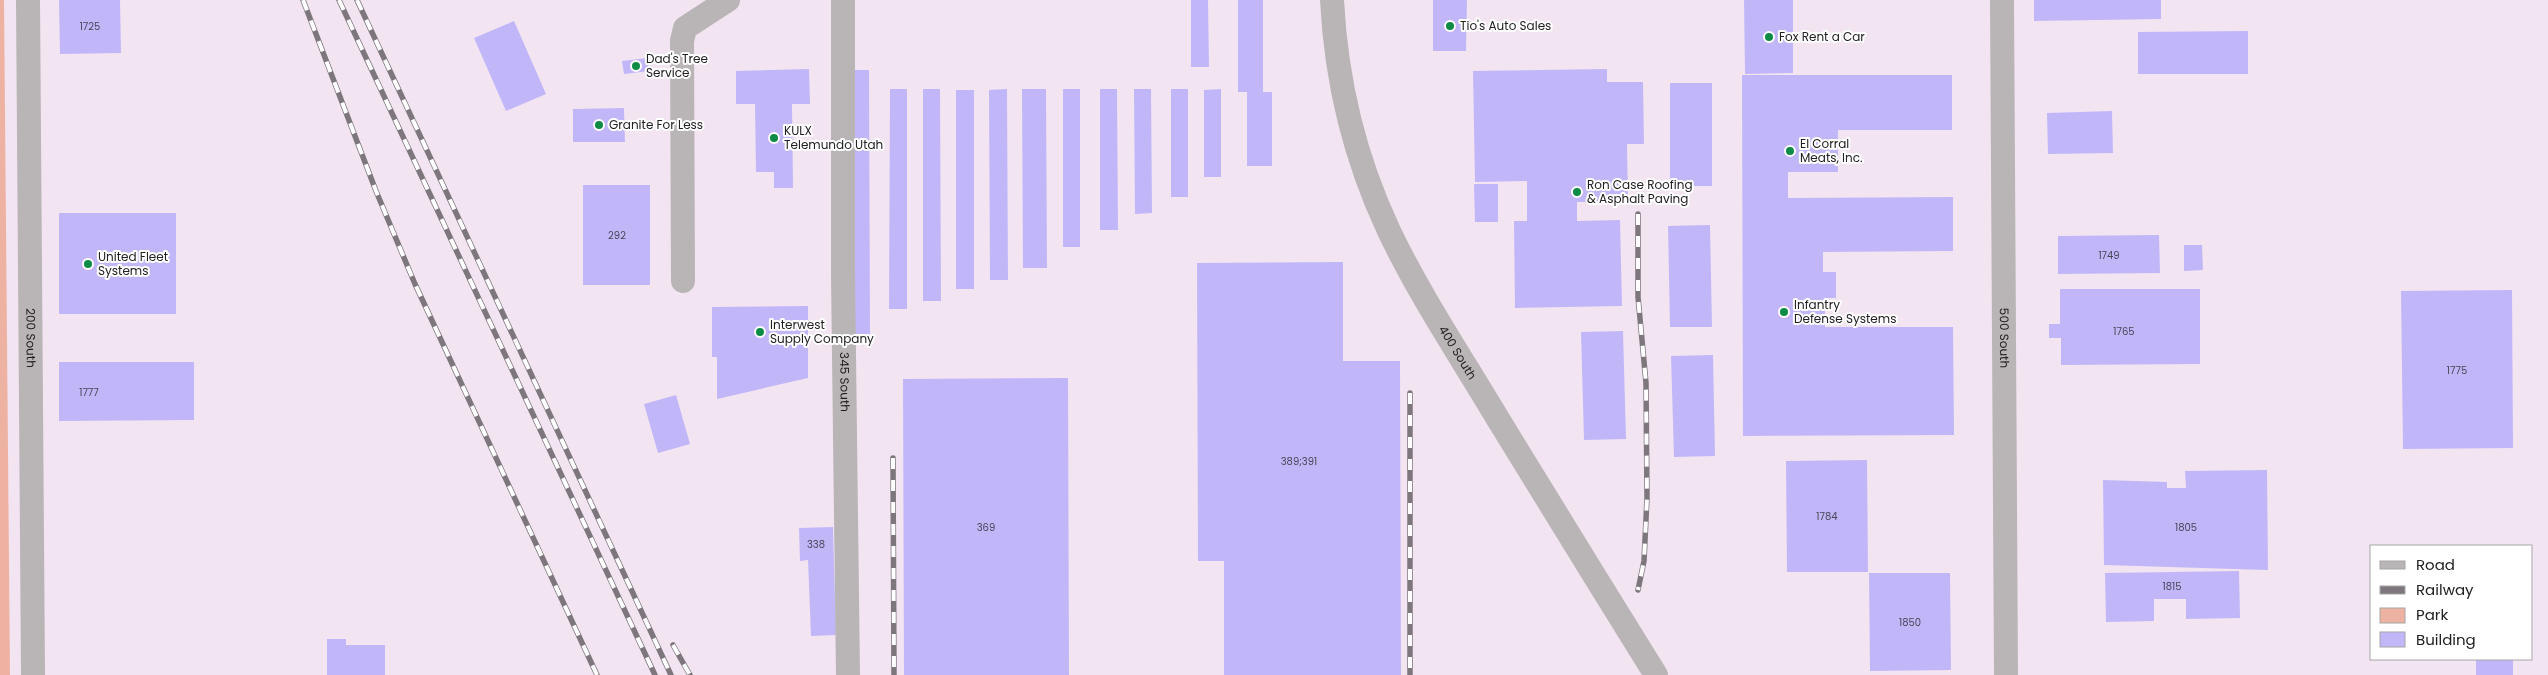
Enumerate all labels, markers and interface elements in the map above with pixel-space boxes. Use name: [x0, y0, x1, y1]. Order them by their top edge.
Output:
place label: Tio's Auto Sales: [1460, 17, 1551, 34]
house number: 1725: [80, 19, 100, 34]
marker: Tio's Auto Sales: [1444, 20, 1456, 32]
place label: Fox Rent a Car: [1779, 28, 1865, 45]
marker: Fox Rent a Car: [1763, 31, 1775, 43]
place label: Dad's Tree Service: [646, 50, 708, 81]
marker: Dad's Tree Service: [630, 60, 642, 72]
place label: Granite For Less: [609, 116, 703, 133]
marker: Granite For Less: [593, 119, 605, 131]
place label: KULX Telemundo Utah: [784, 122, 883, 153]
marker: KULX Telemundo Utah: [768, 132, 780, 144]
place label: El Corral Meats, Inc.: [1800, 135, 1863, 166]
marker: El Corral Meats, Inc.: [1784, 145, 1796, 157]
place label: Ron Case Roofing & Asphalt Paving: [1587, 176, 1693, 207]
marker: Ron Case Roofing & Asphalt Paving: [1571, 186, 1583, 198]
house number: 292: [608, 228, 626, 243]
place label: United Fleet Systems: [98, 248, 168, 279]
house number: 1749: [2098, 248, 2120, 263]
marker: United Fleet Systems: [82, 258, 94, 270]
place label: Infantry Defense Systems: [1794, 296, 1896, 327]
marker: Infantry Defense Systems: [1778, 306, 1790, 318]
street label: 200 South: [22, 308, 40, 368]
street label: 500 South: [1996, 308, 2013, 368]
place label: Interwest Supply Company: [770, 316, 874, 347]
street label: 400 South: [1435, 322, 1481, 383]
house number: 1765: [2113, 324, 2135, 339]
marker: Interwest Supply Company: [754, 326, 766, 338]
street label: 345 South: [836, 352, 854, 412]
house number: 1775: [2447, 363, 2467, 378]
house number: 1777: [79, 385, 99, 400]
house number: 389;391: [1281, 454, 1317, 469]
house number: 1784: [1816, 509, 1838, 524]
house number: 369: [977, 520, 995, 535]
house number: 1805: [2175, 520, 2197, 535]
house number: 338: [807, 537, 825, 552]
legend: [2370, 545, 2533, 660]
text: Road: [2416, 554, 2455, 575]
house number: 1815: [2163, 579, 2182, 594]
text: Railway: [2416, 579, 2474, 600]
text: Park: [2416, 604, 2448, 625]
house number: 1850: [1899, 615, 1921, 630]
text: Building: [2416, 629, 2476, 650]

